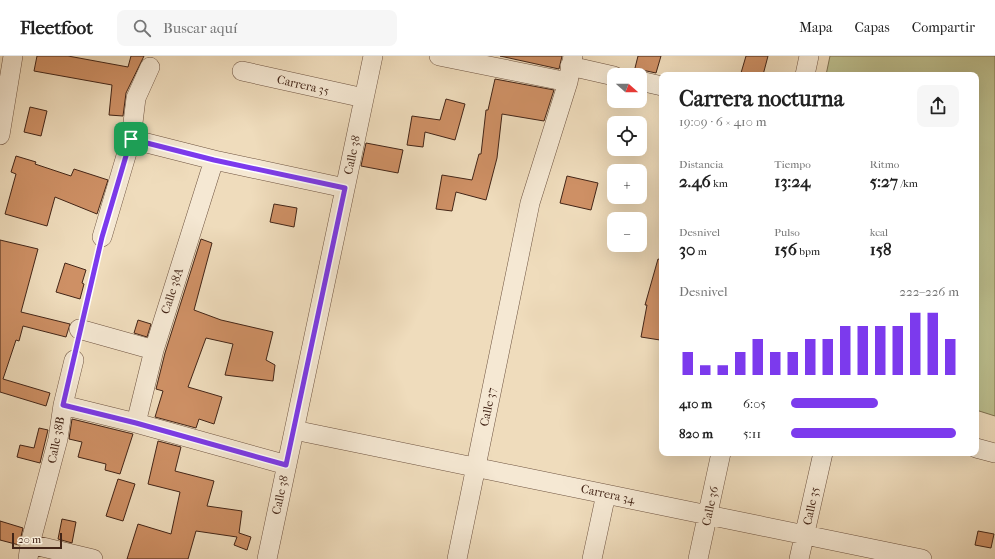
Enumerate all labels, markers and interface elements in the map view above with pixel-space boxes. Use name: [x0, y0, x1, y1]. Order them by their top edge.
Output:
search box: [117, 10, 397, 46]
text: Fleetfoot: [20, 17, 93, 39]
icon: search: [131, 17, 153, 39]
text: Buscar aquí: [163, 19, 238, 37]
text: Mapa: [799, 19, 833, 36]
text: Capas: [855, 19, 890, 36]
text: Compartir: [912, 19, 975, 36]
north arrow: [607, 68, 647, 108]
map controls: [607, 68, 647, 252]
street label: Carrera 35: [276, 72, 330, 98]
button: share: [917, 85, 959, 127]
text: Carrera nocturna: [679, 86, 844, 112]
text: 19:09 · 6 × 410 m: [679, 114, 766, 129]
button: locate: [607, 116, 647, 156]
pin: [114, 122, 148, 156]
icon: arrive: [120, 128, 142, 150]
street label: Calle 38: [341, 134, 363, 176]
text: Distancia: [679, 158, 723, 171]
text: Tiempo: [774, 158, 811, 171]
text: Ritmo: [870, 158, 899, 171]
button: +: [607, 164, 647, 204]
text: 2.46: [679, 171, 711, 191]
text: 13:24: [774, 171, 810, 191]
text: 5:27: [870, 171, 898, 191]
text: km: [711, 177, 728, 190]
text: /km: [898, 177, 918, 190]
button: −: [607, 212, 647, 252]
text: Desnivel: [679, 226, 720, 239]
text: Pulso: [774, 226, 800, 239]
text: kcal: [870, 226, 888, 239]
text: 30: [679, 239, 695, 259]
text: 156: [774, 239, 797, 259]
text: 158: [870, 239, 892, 259]
text: m: [695, 245, 707, 258]
text: bpm: [797, 245, 820, 258]
street label: Calle 38A: [158, 266, 186, 316]
text: Desnivel: [679, 284, 728, 299]
text: 222–226 m: [899, 284, 959, 299]
street label: Calle 37: [477, 386, 499, 428]
text: 410 m: [679, 396, 712, 411]
text: 6:05: [743, 396, 766, 411]
street label: Calle 38B: [45, 415, 67, 465]
text: 820 m: [679, 426, 713, 441]
text: 5:11: [743, 426, 761, 441]
street label: Calle 38: [269, 474, 291, 516]
street label: Carrera 34: [580, 481, 637, 507]
street label: Calle 36: [699, 484, 721, 527]
street label: Calle 35: [800, 486, 822, 526]
scale bar: [12, 531, 62, 550]
text: 20 m: [18, 533, 41, 546]

